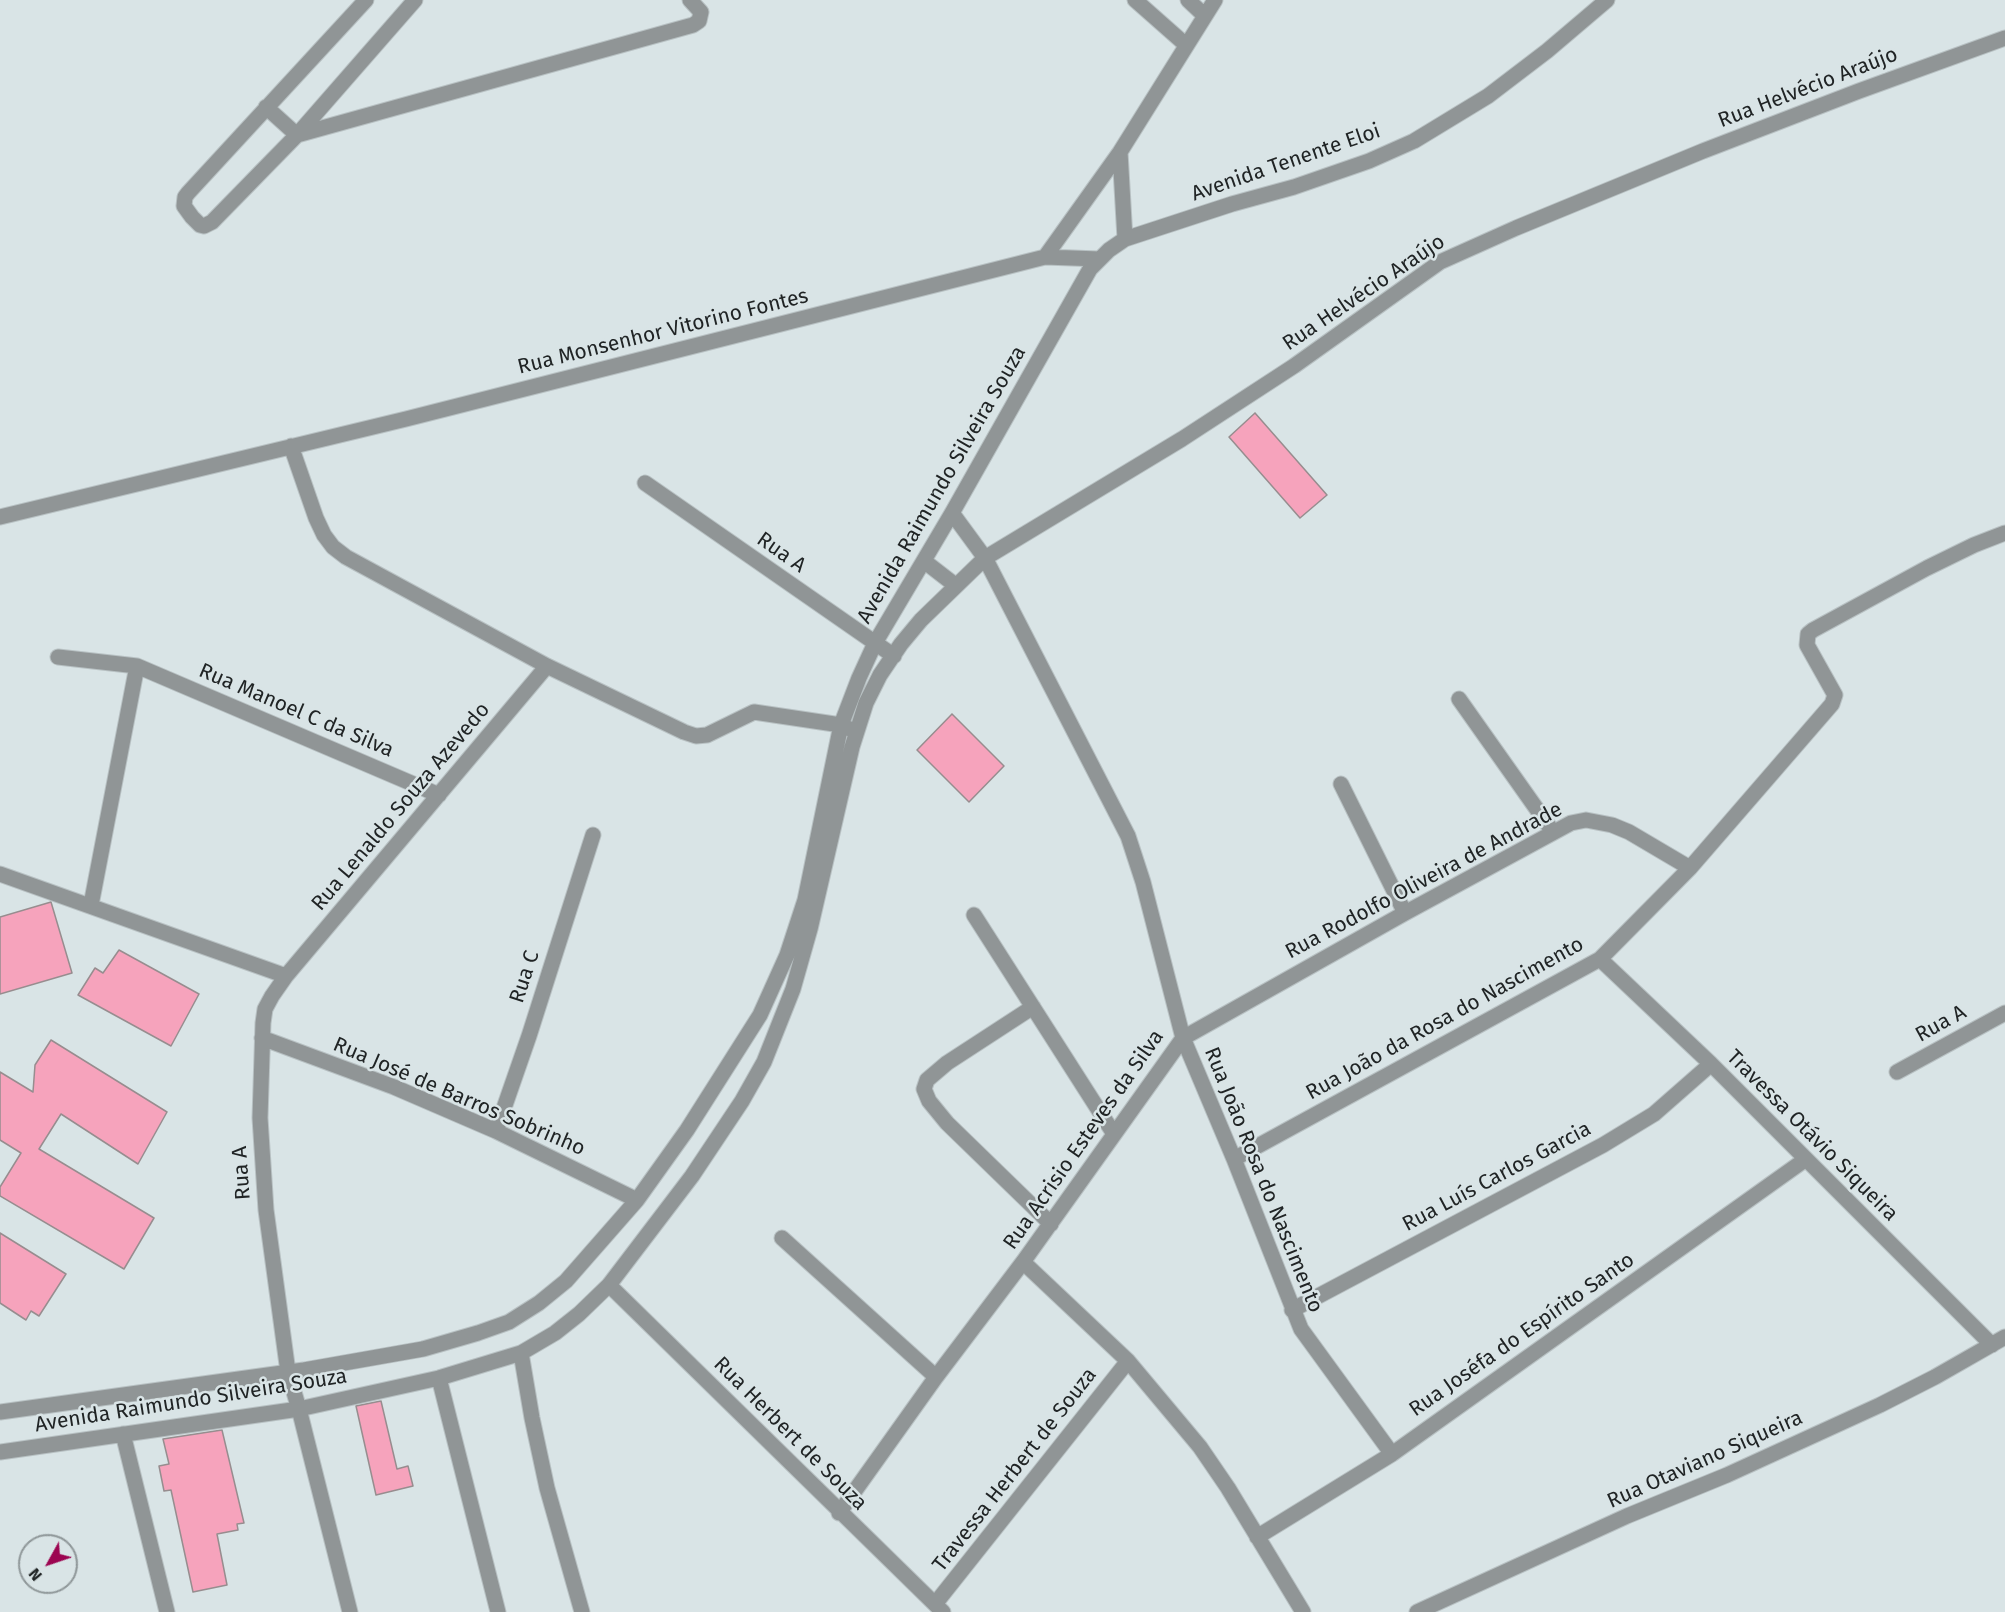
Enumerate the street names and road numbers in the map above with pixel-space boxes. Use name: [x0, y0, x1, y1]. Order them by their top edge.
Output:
street label: Rua Helvécio Araújo: [1715, 42, 1901, 134]
street label: Avenida Tenente Eloi: [1188, 119, 1384, 207]
street label: Rua Helvécio Araújo: [1278, 229, 1450, 357]
street label: Rua Monsenhor Vitorino Fontes: [515, 284, 811, 380]
street label: Avenida Raimundo Silveira Souza: [852, 342, 1032, 628]
street label: Rua A: [752, 527, 810, 579]
street label: Rua Manoel C da Silva: [195, 659, 397, 763]
street label: Rua Lenaldo Souza Azevedo: [307, 698, 495, 916]
street label: Rua Rodolfo Oliveira de Andrade: [1281, 797, 1567, 965]
street label: Rua João da Rosa do Nascimento: [1302, 932, 1588, 1106]
street label: Rua C: [505, 948, 545, 1006]
street label: Rua A: [1911, 1000, 1971, 1048]
street label: Rua Acrisio Esteves da Silva: [998, 1025, 1170, 1255]
street label: Rua José de Barros Sobrinho: [329, 1032, 589, 1162]
street label: Rua João Rosa do Nascimento: [1198, 1044, 1328, 1316]
street label: Travessa Otávio Siqueira: [1721, 1045, 1903, 1227]
street label: Rua Luís Carlos Garcia: [1398, 1117, 1596, 1237]
street label: Rua A: [228, 1145, 256, 1201]
street label: Rua Joséfa do Espírito Santo: [1405, 1248, 1639, 1422]
street label: Rua Herbert de Souza: [708, 1352, 872, 1516]
street label: Travessa Herbert de Souza: [928, 1363, 1102, 1577]
street label: Avenida Raimundo Silveira Souza: [33, 1364, 349, 1438]
street label: Rua Otaviano Siqueira: [1603, 1406, 1807, 1514]

